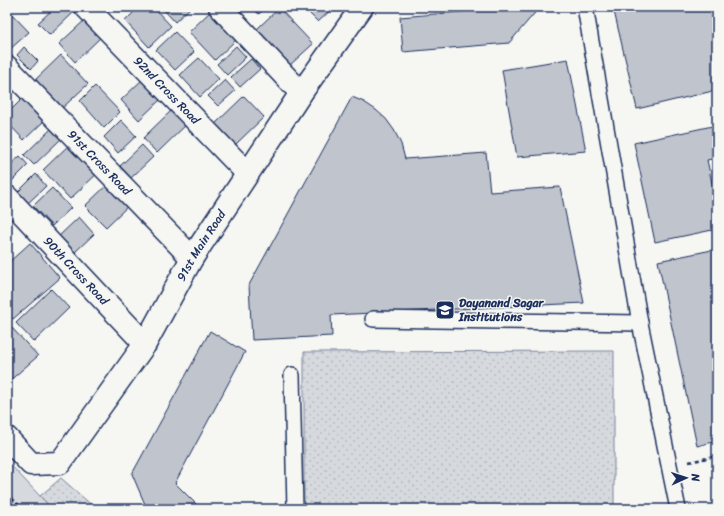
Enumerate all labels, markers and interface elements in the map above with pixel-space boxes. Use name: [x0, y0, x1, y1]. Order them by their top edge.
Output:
street label: 92nd Cross Road: [128, 51, 206, 130]
street label: 91st Cross Road: [62, 124, 137, 201]
street label: 91st Main Road: [170, 204, 233, 285]
street label: 90th Cross Road: [38, 231, 115, 311]
place label: Dayanand Sagar Institutions: [458, 292, 545, 328]
school or university icon: Dayanand Sagar Institutions: [434, 299, 456, 321]
north arrow: [666, 458, 706, 498]
text: N: [686, 472, 705, 482]

